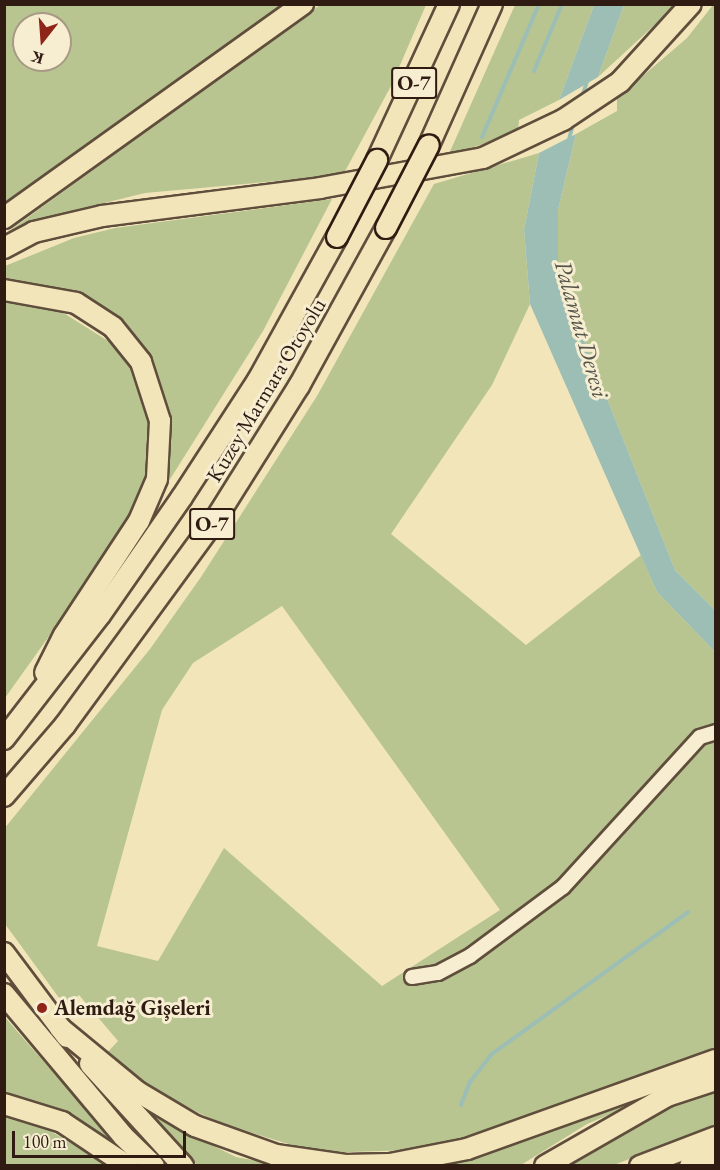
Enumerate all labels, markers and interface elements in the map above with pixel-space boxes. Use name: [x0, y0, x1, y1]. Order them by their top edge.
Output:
north arrow: [12, 12, 72, 72]
text: K: [28, 46, 46, 70]
road number: O-7: [390, 65, 438, 101]
water label: Palamut Deresi: [549, 257, 615, 401]
street label: Kuzey Marmara Otoyolu: [201, 293, 331, 487]
road number: O-7: [188, 506, 236, 542]
place label: Alemdağ Gişeleri: [54, 995, 211, 1021]
marker: Alemdağ Gişeleri: [35, 1001, 49, 1015]
scale bar: [15, 1119, 189, 1157]
text: 100 m: [23, 1130, 67, 1153]

